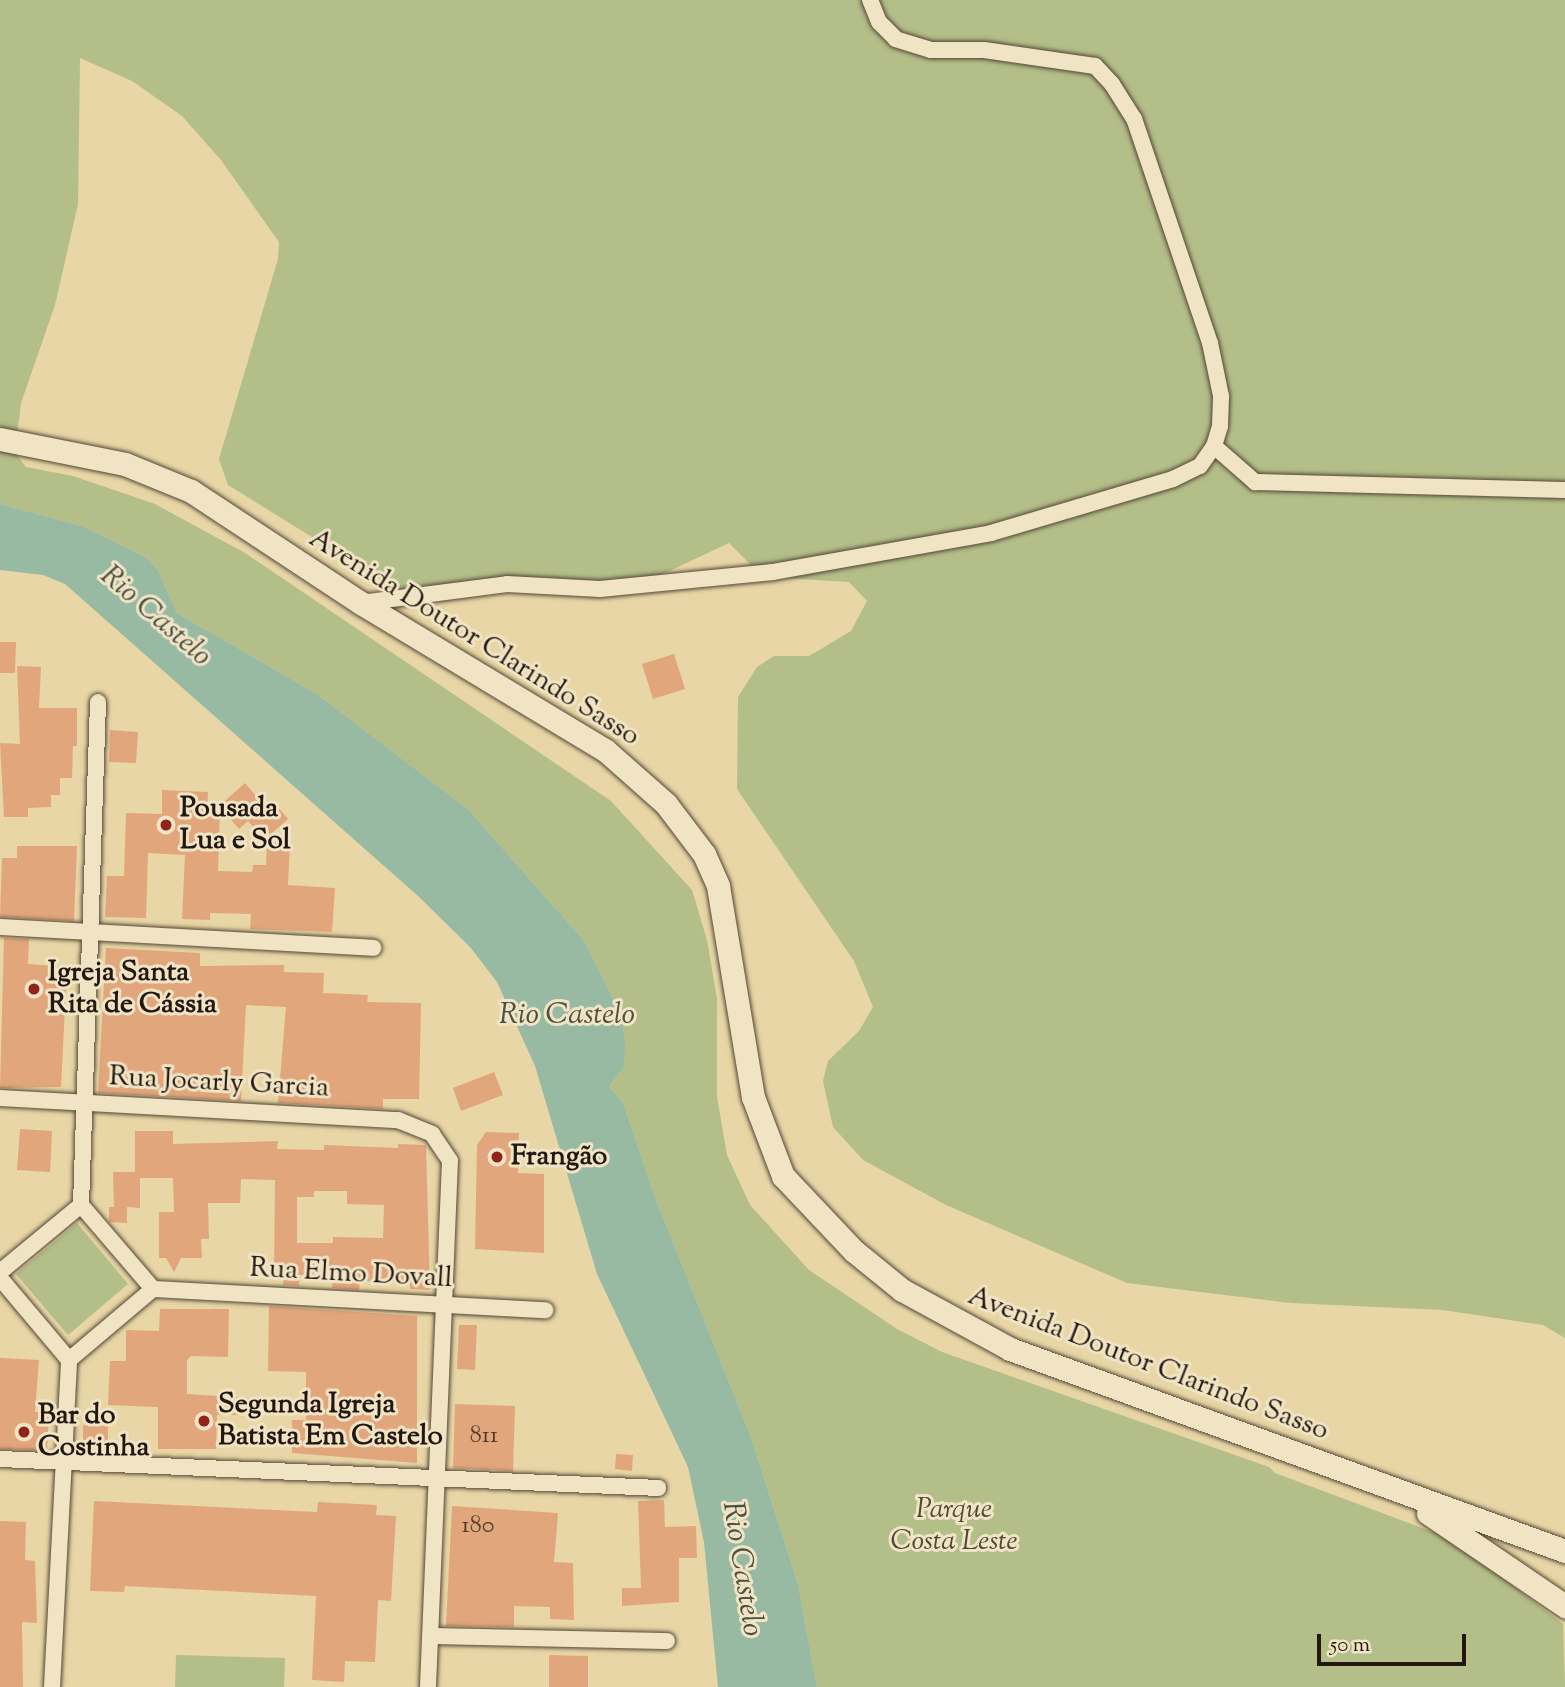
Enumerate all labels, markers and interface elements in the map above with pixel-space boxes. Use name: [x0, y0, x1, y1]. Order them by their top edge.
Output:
street label: Avenida Doutor Clarindo Sasso: [302, 522, 646, 754]
water label: Rio Castelo: [92, 559, 218, 675]
place label: Pousada Lua e Sol: [180, 792, 291, 858]
marker: Pousada Lua e Sol: [158, 817, 174, 833]
place label: Igreja Santa Rita de Cássia: [48, 956, 217, 1022]
marker: Igreja Santa Rita de Cássia: [26, 981, 42, 997]
water label: Rio Castelo: [499, 998, 635, 1034]
street label: Rua Jocarly Garcia: [108, 1060, 330, 1106]
place label: Frangão: [511, 1140, 607, 1174]
marker: Frangão: [489, 1149, 505, 1165]
street label: Rua Elmo Dovall: [249, 1252, 453, 1296]
street label: Avenida Doutor Clarindo Sasso: [963, 1280, 1333, 1448]
place label: Segunda Igreja Batista Em Castelo: [218, 1388, 443, 1454]
place label: Bar do Costinha: [38, 1399, 150, 1465]
marker: Segunda Igreja Batista Em Castelo: [196, 1413, 212, 1429]
house number: 811: [470, 1423, 498, 1451]
marker: Bar do Costinha: [16, 1424, 32, 1440]
park label: Parque Costa Leste: [890, 1493, 1018, 1559]
water label: Rio Castelo: [713, 1499, 769, 1639]
house number: 180: [462, 1513, 494, 1541]
scale bar: [1320, 1620, 1469, 1664]
text: 50 m: [1330, 1631, 1370, 1661]

